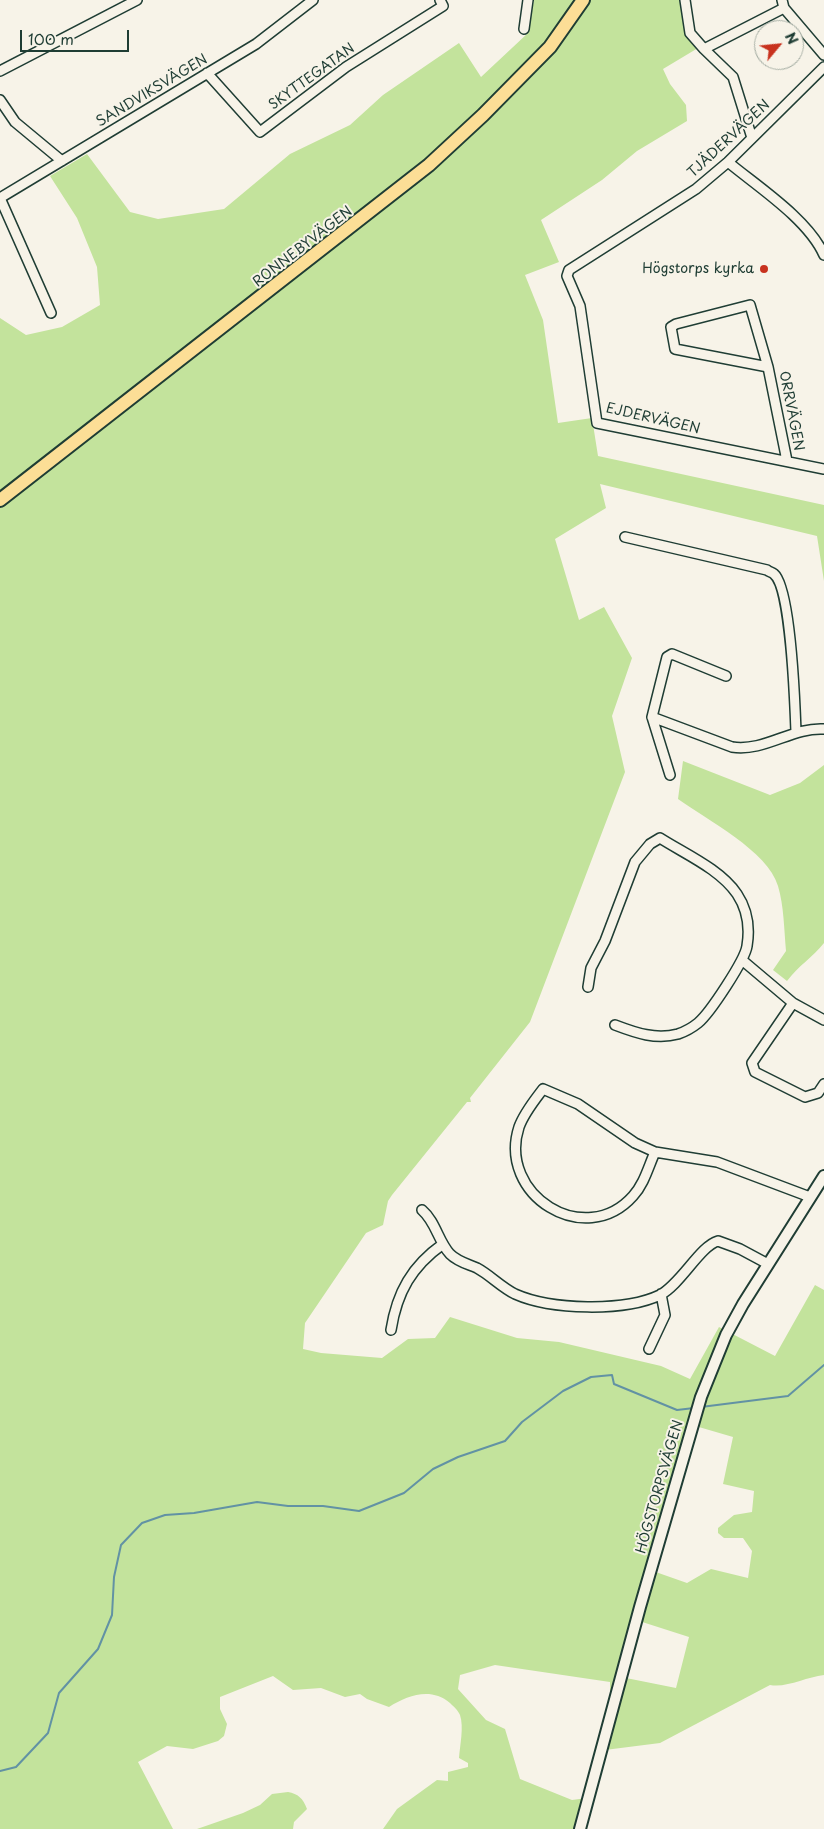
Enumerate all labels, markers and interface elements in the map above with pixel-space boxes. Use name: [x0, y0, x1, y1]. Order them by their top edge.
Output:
scale bar: [22, 20, 131, 52]
north arrow: [754, 20, 804, 70]
text: 100 m: [28, 27, 74, 50]
text: N: [780, 28, 804, 48]
street label: SKYTTEGATAN: [266, 40, 358, 114]
street label: SANDVIKSVÄGEN: [93, 51, 211, 131]
street label: TJÄDERVÄGEN: [684, 97, 774, 181]
street label: RONNEBYVÄGEN: [250, 203, 356, 291]
place label: Högstorps kyrka: [642, 261, 754, 277]
marker: Högstorps kyrka: [758, 263, 770, 275]
street label: ORRVÄGEN: [775, 370, 807, 452]
street label: EJDERVÄGEN: [604, 400, 702, 438]
street label: HÖGSTORPSVÄGEN: [633, 1418, 687, 1556]

